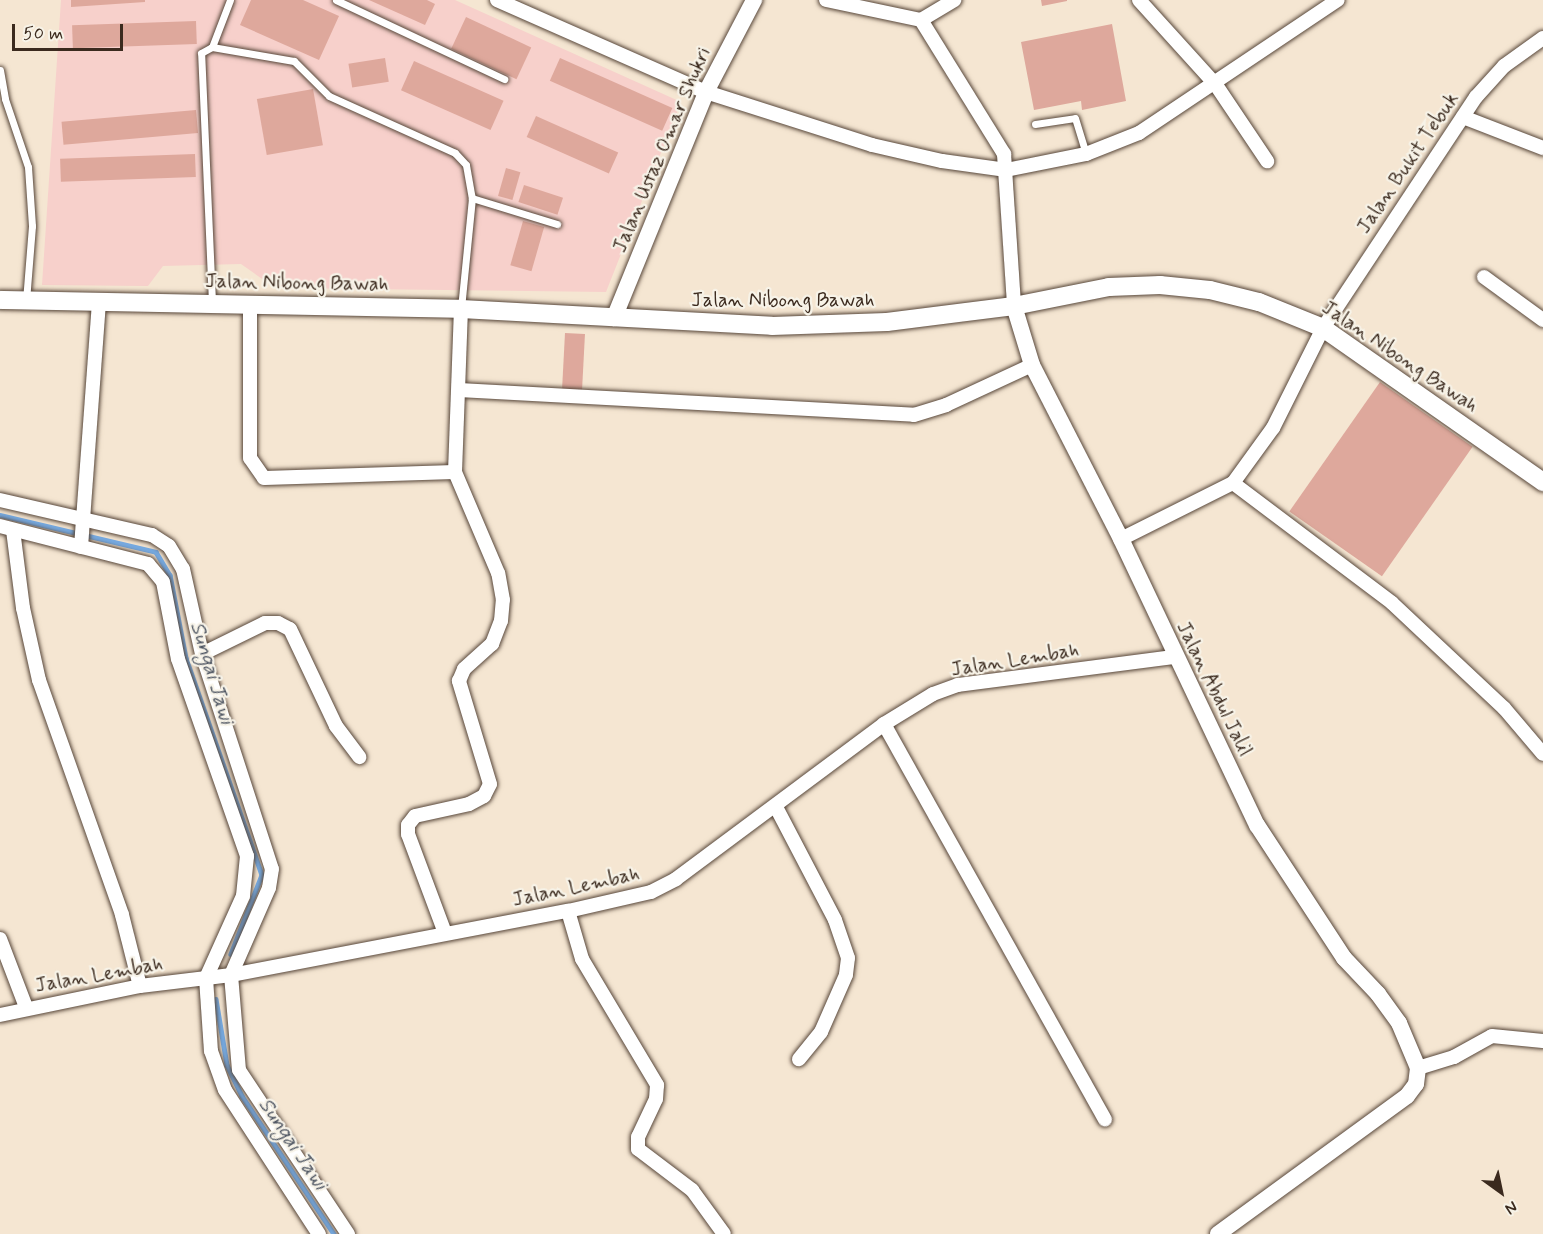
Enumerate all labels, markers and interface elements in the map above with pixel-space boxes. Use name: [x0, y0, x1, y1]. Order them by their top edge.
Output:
scale bar: [15, 12, 126, 50]
text: 50 m: [23, 22, 63, 46]
street label: Jalan Ustaz Omar Shukri: [609, 46, 715, 254]
street label: Jalan Bukit Tebuk: [1354, 91, 1462, 235]
street label: Jalan Nibong Bawah: [207, 269, 387, 297]
street label: Jalan Nibong Bawah: [693, 288, 873, 312]
street label: Jalan Nibong Bawah: [1319, 297, 1481, 417]
street label: Jalan Abdul Jalil: [1171, 618, 1257, 760]
water label: Sungai Jawi: [184, 619, 240, 727]
street label: Jalan Lembah: [949, 638, 1081, 682]
street label: Jalan Lembah: [510, 862, 642, 912]
street label: Jalan Lembah: [33, 952, 165, 998]
water label: Sungai Jawi: [253, 1093, 333, 1195]
north arrow: [1471, 1162, 1531, 1222]
text: N: [1501, 1196, 1521, 1219]

